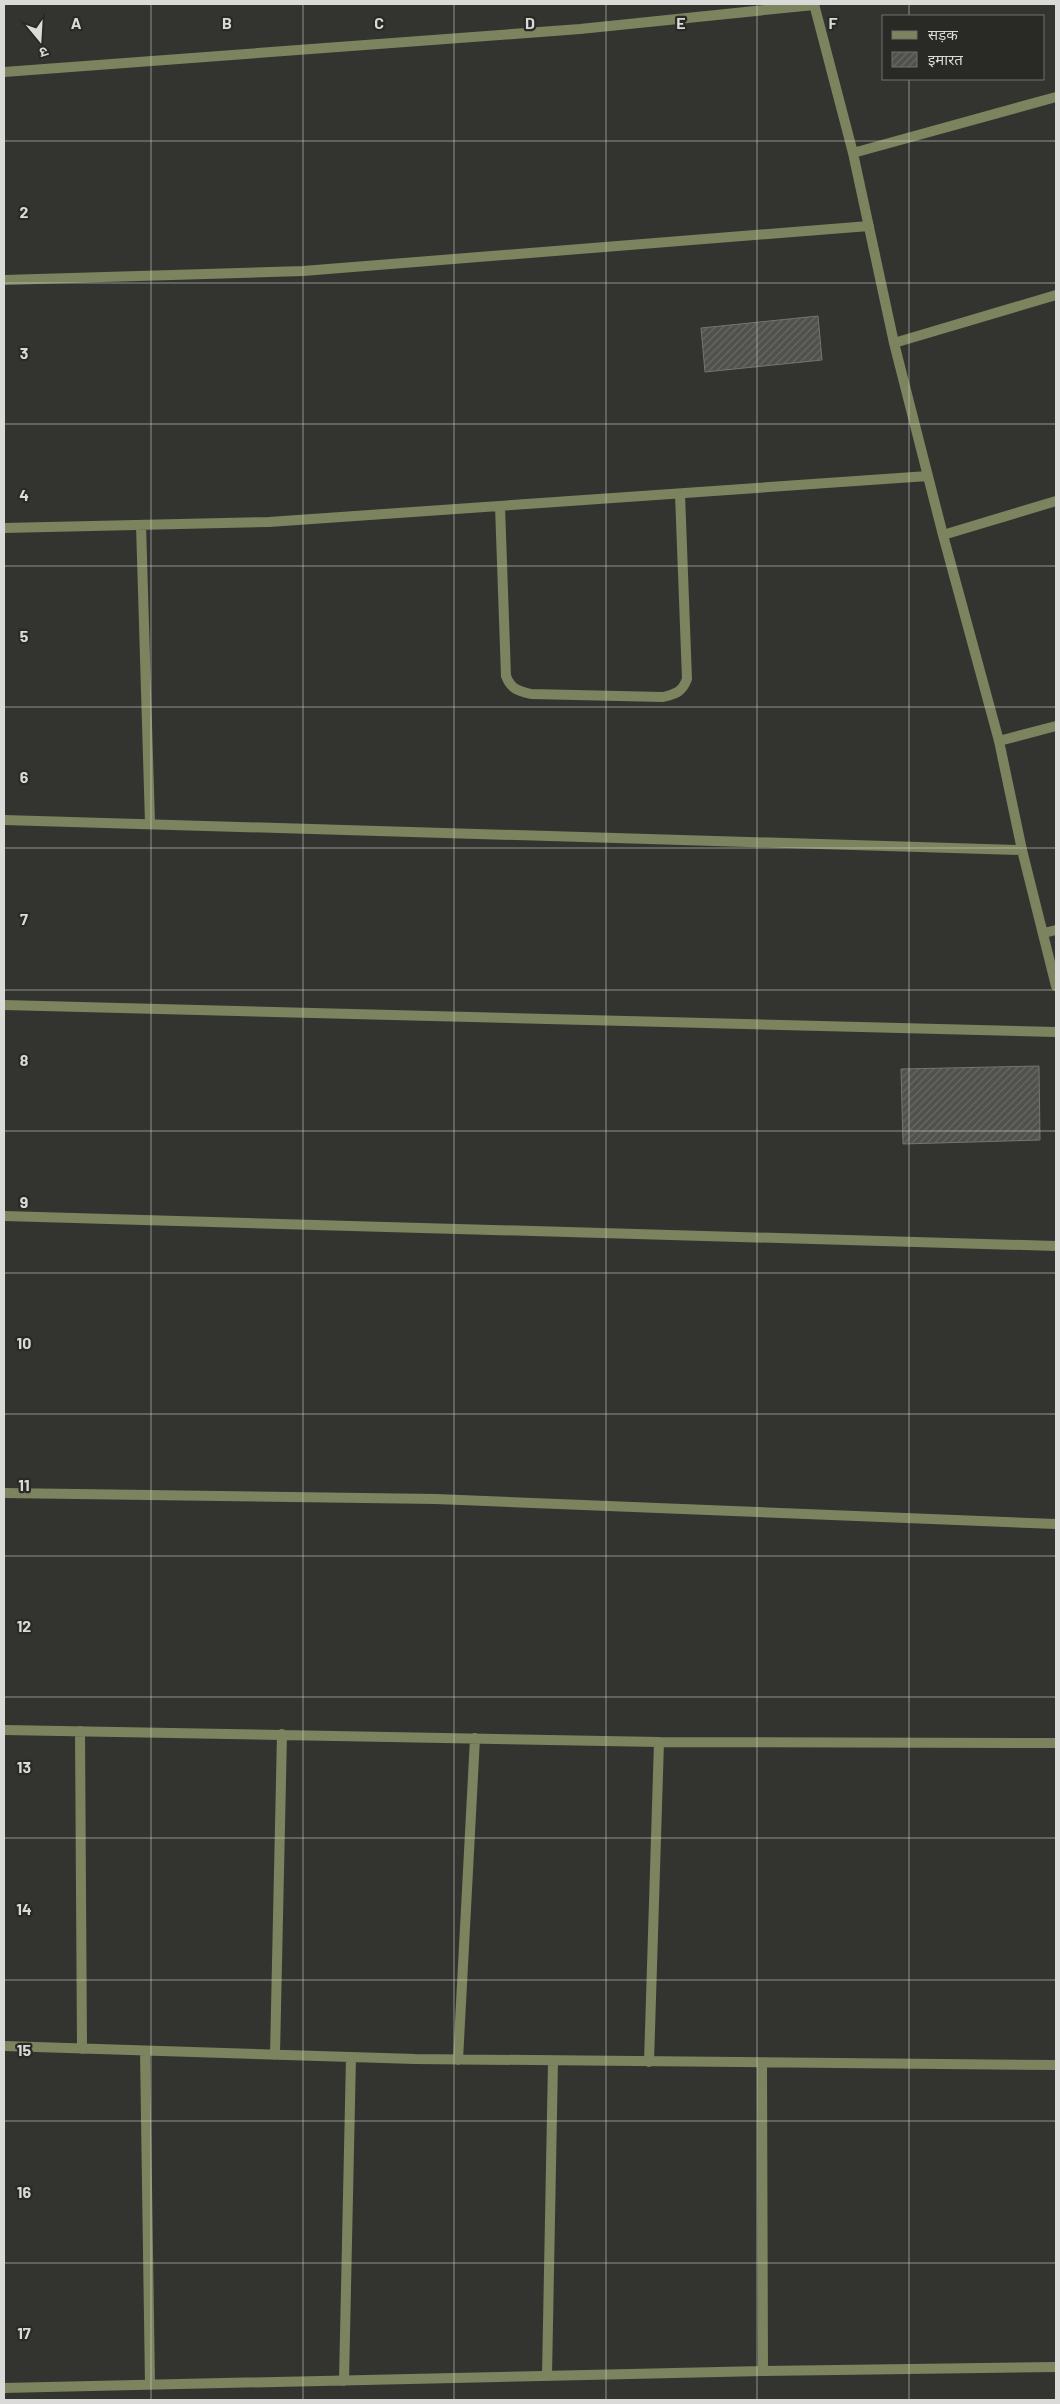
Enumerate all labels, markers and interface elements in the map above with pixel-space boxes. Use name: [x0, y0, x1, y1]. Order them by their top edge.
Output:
text: A: [71, 13, 82, 32]
text: B: [222, 13, 232, 32]
text: C: [374, 13, 384, 32]
text: D: [525, 13, 535, 32]
text: E: [676, 13, 686, 32]
text: F: [829, 13, 838, 32]
north arrow: [15, 15, 65, 65]
legend: [882, 15, 1045, 80]
text: सड़क: [928, 25, 958, 43]
text: उ: [37, 43, 51, 62]
text: इमारत: [928, 50, 963, 68]
text: 2: [20, 202, 29, 221]
text: 3: [20, 343, 28, 362]
text: 4: [19, 485, 29, 504]
text: 5: [20, 626, 29, 645]
text: 6: [20, 767, 29, 786]
text: 7: [20, 909, 28, 928]
text: 8: [20, 1050, 29, 1069]
text: 9: [20, 1192, 28, 1211]
text: 10: [17, 1333, 31, 1352]
text: 11: [18, 1475, 30, 1494]
text: 12: [17, 1616, 31, 1635]
text: 13: [17, 1757, 31, 1776]
text: 14: [16, 1899, 32, 1918]
text: 15: [17, 2040, 32, 2059]
text: 16: [17, 2182, 32, 2201]
text: 17: [17, 2323, 31, 2342]

